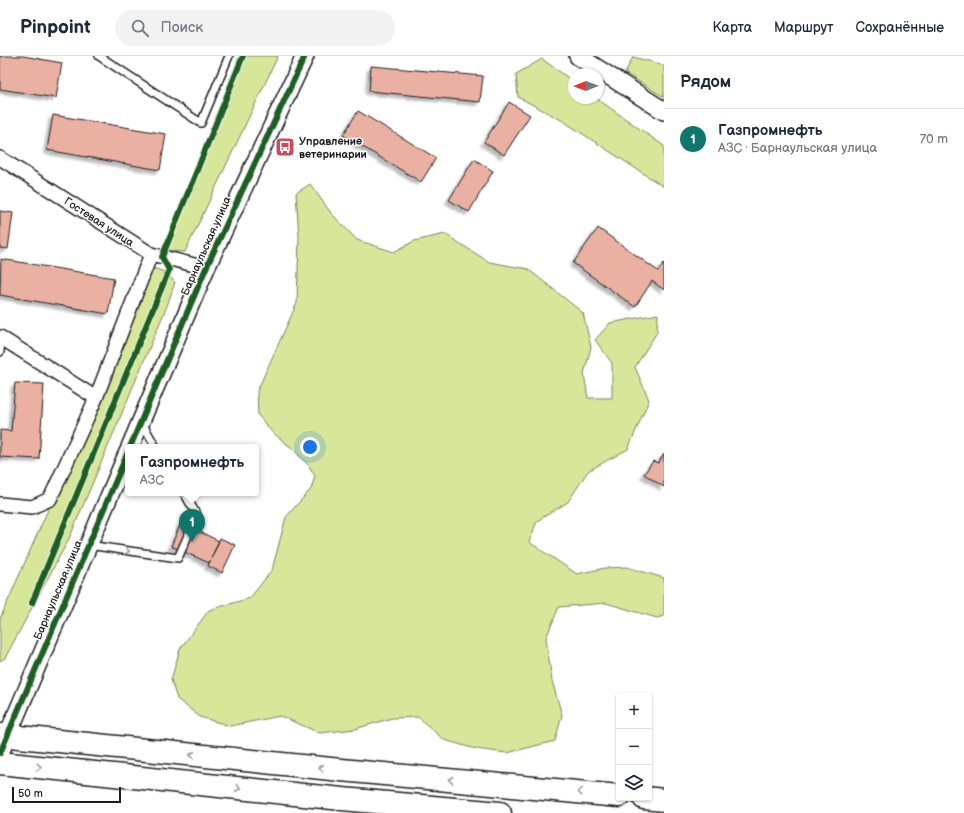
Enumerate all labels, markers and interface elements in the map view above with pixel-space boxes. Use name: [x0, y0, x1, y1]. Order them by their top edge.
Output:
search box: [115, 10, 395, 46]
text: Pinpoint: [20, 16, 91, 39]
icon: search: [129, 17, 151, 39]
text: Поиск: [161, 18, 203, 37]
text: Карта: [713, 19, 752, 36]
text: Маршрут: [774, 19, 834, 36]
text: Сохранённые: [856, 19, 944, 36]
north arrow: [568, 68, 604, 104]
text: Рядом: [680, 72, 731, 92]
text: Газпромнефть: [718, 121, 823, 140]
text: 1: [690, 131, 696, 147]
text: 70 m: [920, 131, 948, 147]
place label: Управление ветеринарии: [299, 135, 367, 161]
bus stop icon: Управление ветеринарии: [274, 136, 296, 158]
text: АЗС · Барнаульская улица: [718, 140, 877, 156]
street label: Барнаульская улица: [178, 194, 234, 297]
street label: Гостевая улица: [62, 195, 137, 250]
your location: [300, 437, 320, 457]
popup: [125, 444, 259, 496]
text: Газпромнефть: [140, 453, 244, 472]
text: АЗС: [140, 472, 164, 488]
pin: 1: [179, 509, 205, 542]
street label: Барнаульская улица: [31, 538, 85, 642]
one-way arrow: [124, 546, 130, 555]
map controls: [616, 693, 652, 801]
button: +: [616, 693, 652, 729]
button: −: [616, 729, 652, 765]
one-way arrow: [189, 750, 195, 759]
one-way arrow: [36, 763, 42, 772]
one-way arrow: [318, 764, 324, 773]
button: layers: [616, 765, 652, 801]
one-way arrow: [448, 776, 454, 785]
one-way arrow: [235, 783, 241, 792]
scale bar: [12, 785, 121, 804]
text: 50 m: [18, 787, 43, 800]
one-way arrow: [577, 788, 583, 797]

